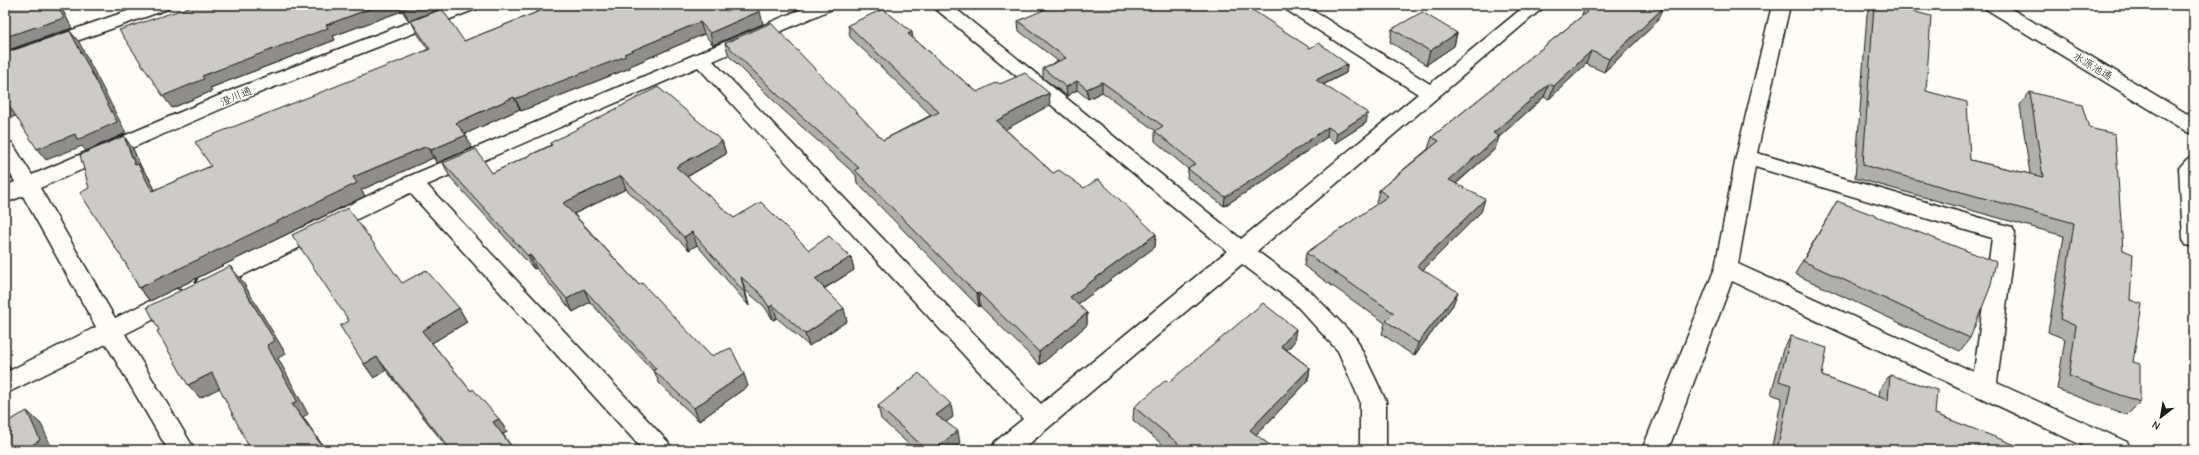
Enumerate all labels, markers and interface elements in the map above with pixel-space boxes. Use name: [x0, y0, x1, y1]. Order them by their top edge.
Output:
street label: 水源池通: [2071, 50, 2115, 83]
street label: 澄川通: [218, 84, 254, 109]
north arrow: [2141, 397, 2181, 437]
text: N: [2150, 418, 2163, 433]

